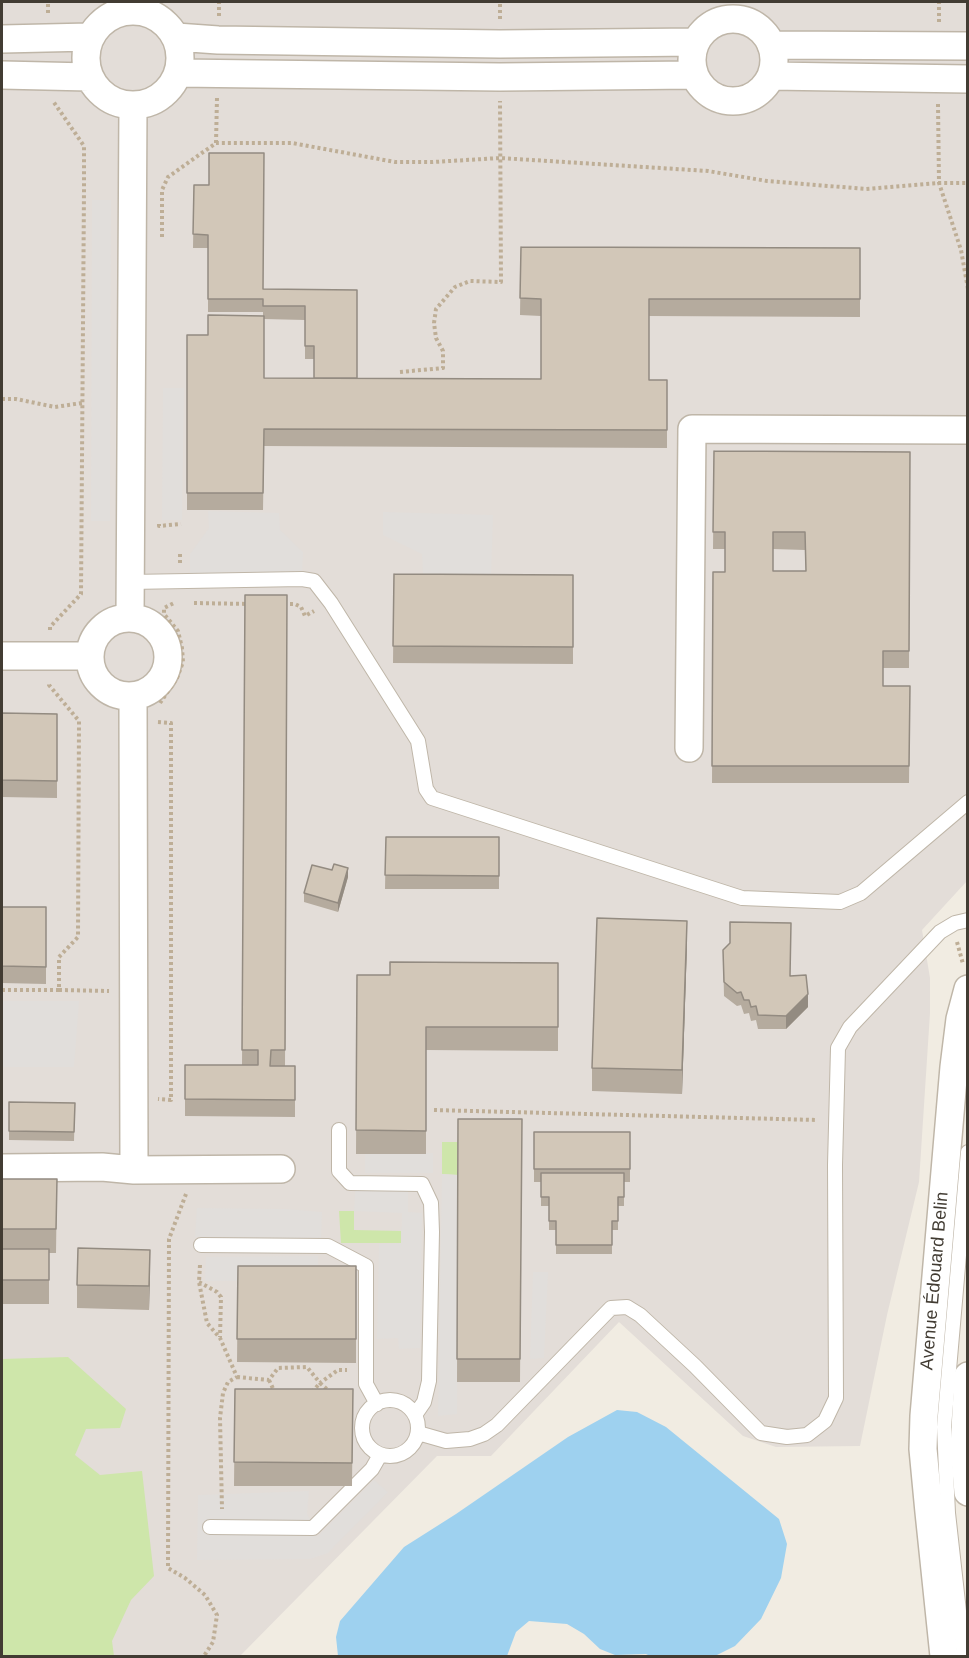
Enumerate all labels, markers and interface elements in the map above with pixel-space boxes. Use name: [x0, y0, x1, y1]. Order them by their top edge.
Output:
street label: Avenue Édouard Belin: [916, 1191, 954, 1371]

